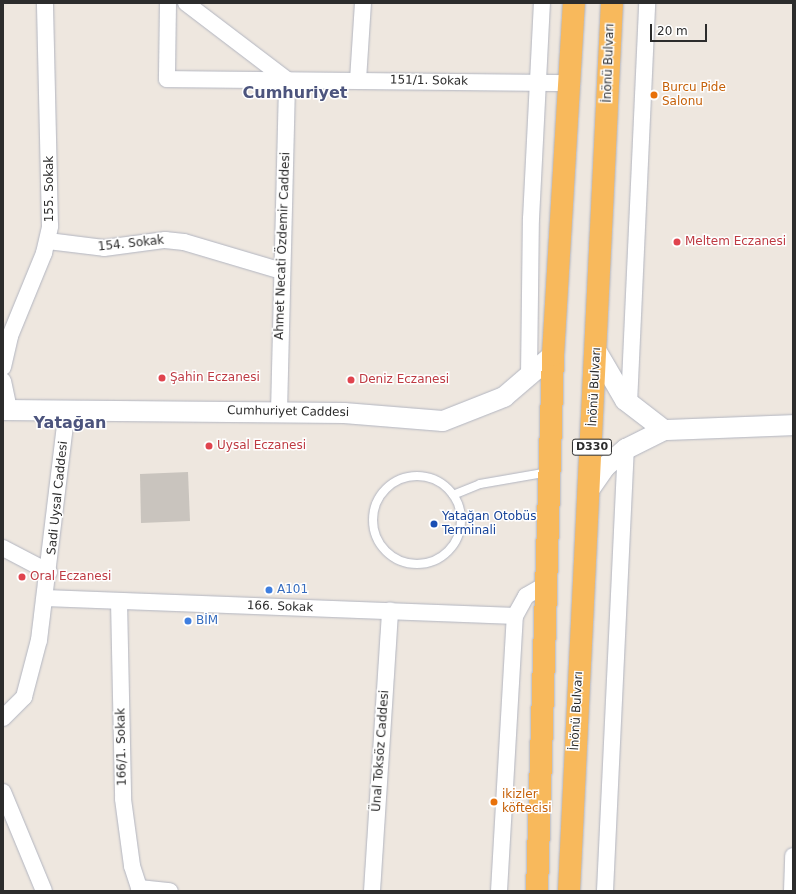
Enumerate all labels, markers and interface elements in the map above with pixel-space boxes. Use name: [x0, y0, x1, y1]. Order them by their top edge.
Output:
scale bar: [652, 16, 709, 42]
street label: İnönü Bulvarı: [600, 23, 618, 103]
text: 20 m: [657, 24, 688, 38]
street label: 151/1. Sokak: [390, 73, 468, 89]
place label: Burcu Pide Salonu: [662, 81, 726, 109]
district label: Cumhuriyet: [243, 83, 347, 103]
marker: Burcu Pide Salonu: [649, 90, 659, 100]
street label: Ahmet Necati Özdemir Caddesi: [273, 152, 293, 340]
street label: 155. Sokak: [43, 156, 57, 222]
street label: 154. Sokak: [97, 233, 165, 255]
place label: Meltem Eczanesi: [685, 235, 786, 249]
marker: Meltem Eczanesi: [672, 237, 682, 247]
street label: İnönü Bulvarı: [586, 347, 604, 427]
place label: Şahin Eczanesi: [170, 371, 260, 385]
marker: Şahin Eczanesi: [157, 373, 167, 383]
place label: Deniz Eczanesi: [359, 373, 449, 387]
marker: Deniz Eczanesi: [346, 375, 356, 385]
street label: Cumhuriyet Caddesi: [227, 404, 349, 420]
district label: Yatağan: [34, 413, 106, 433]
road number: D330: [571, 438, 613, 456]
place label: Uysal Eczanesi: [217, 439, 306, 453]
street label: Sadi Uysal Caddesi: [45, 440, 71, 556]
marker: Uysal Eczanesi: [204, 441, 214, 451]
place label: Yatağan Otobüs Terminali: [442, 510, 536, 538]
marker: Yatağan Otobüs Terminali: [429, 519, 439, 529]
place label: Oral Eczanesi: [30, 570, 111, 584]
marker: Oral Eczanesi: [17, 572, 27, 582]
place label: A101: [277, 583, 308, 597]
marker: A101: [264, 585, 274, 595]
street label: 166. Sokak: [247, 599, 313, 615]
place label: BİM: [196, 614, 218, 628]
marker: BİM: [183, 616, 193, 626]
street label: İnönü Bulvarı: [568, 671, 586, 751]
street label: Ünal Toksöz Caddesi: [370, 690, 392, 812]
street label: 166/1. Sokak: [114, 708, 130, 786]
place label: ikizler köftecisi: [502, 788, 551, 816]
marker: ikizler köftecisi: [489, 797, 499, 807]

